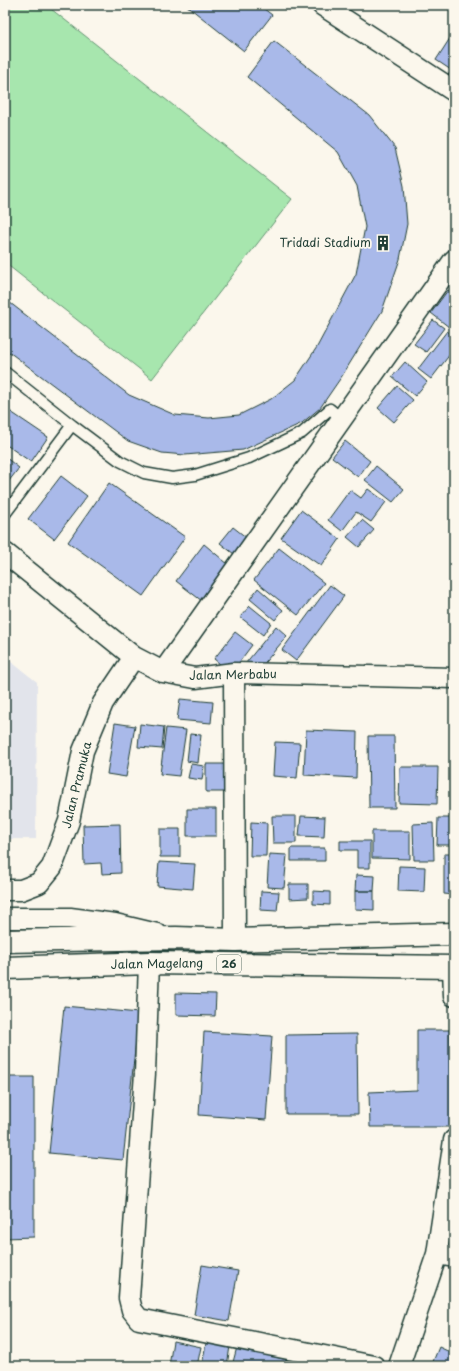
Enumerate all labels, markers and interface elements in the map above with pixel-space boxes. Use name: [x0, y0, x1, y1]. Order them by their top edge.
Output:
place label: Tridadi Stadium: [279, 233, 371, 251]
building icon: Tridadi Stadium: [374, 234, 392, 252]
street label: Jalan Merbabu: [189, 664, 277, 684]
street label: Jalan Pramuka: [57, 739, 96, 830]
street label: Jalan Magelang: [111, 953, 203, 973]
road number: 26: [217, 955, 241, 973]

